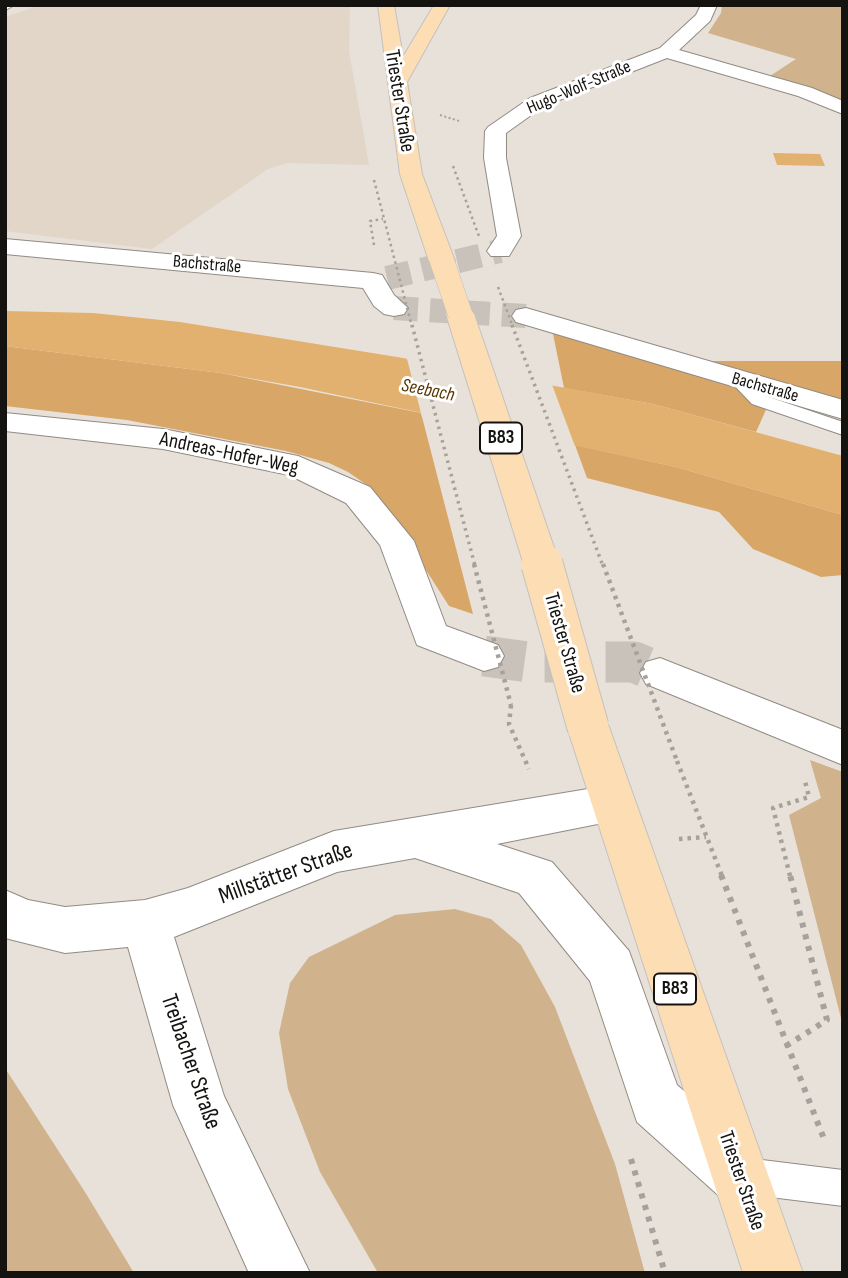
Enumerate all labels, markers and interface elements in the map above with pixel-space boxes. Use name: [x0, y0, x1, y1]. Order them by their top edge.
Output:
street label: Triester Straße: [378, 48, 420, 154]
street label: Hugo-Wolf-Straße: [524, 56, 634, 120]
street label: Bachstraße: [172, 251, 242, 279]
street label: Bachstraße: [729, 368, 801, 408]
water label: Seebach: [400, 375, 456, 407]
road number: B83: [480, 422, 522, 453]
street label: Andreas-Hofer-Weg: [157, 427, 301, 481]
street label: Triester Straße: [538, 590, 590, 696]
street label: Millstätter Straße: [215, 836, 357, 912]
road number: B83: [654, 973, 696, 1004]
street label: Treibacher Straße: [153, 991, 227, 1133]
street label: Triester Straße: [712, 1128, 770, 1234]

